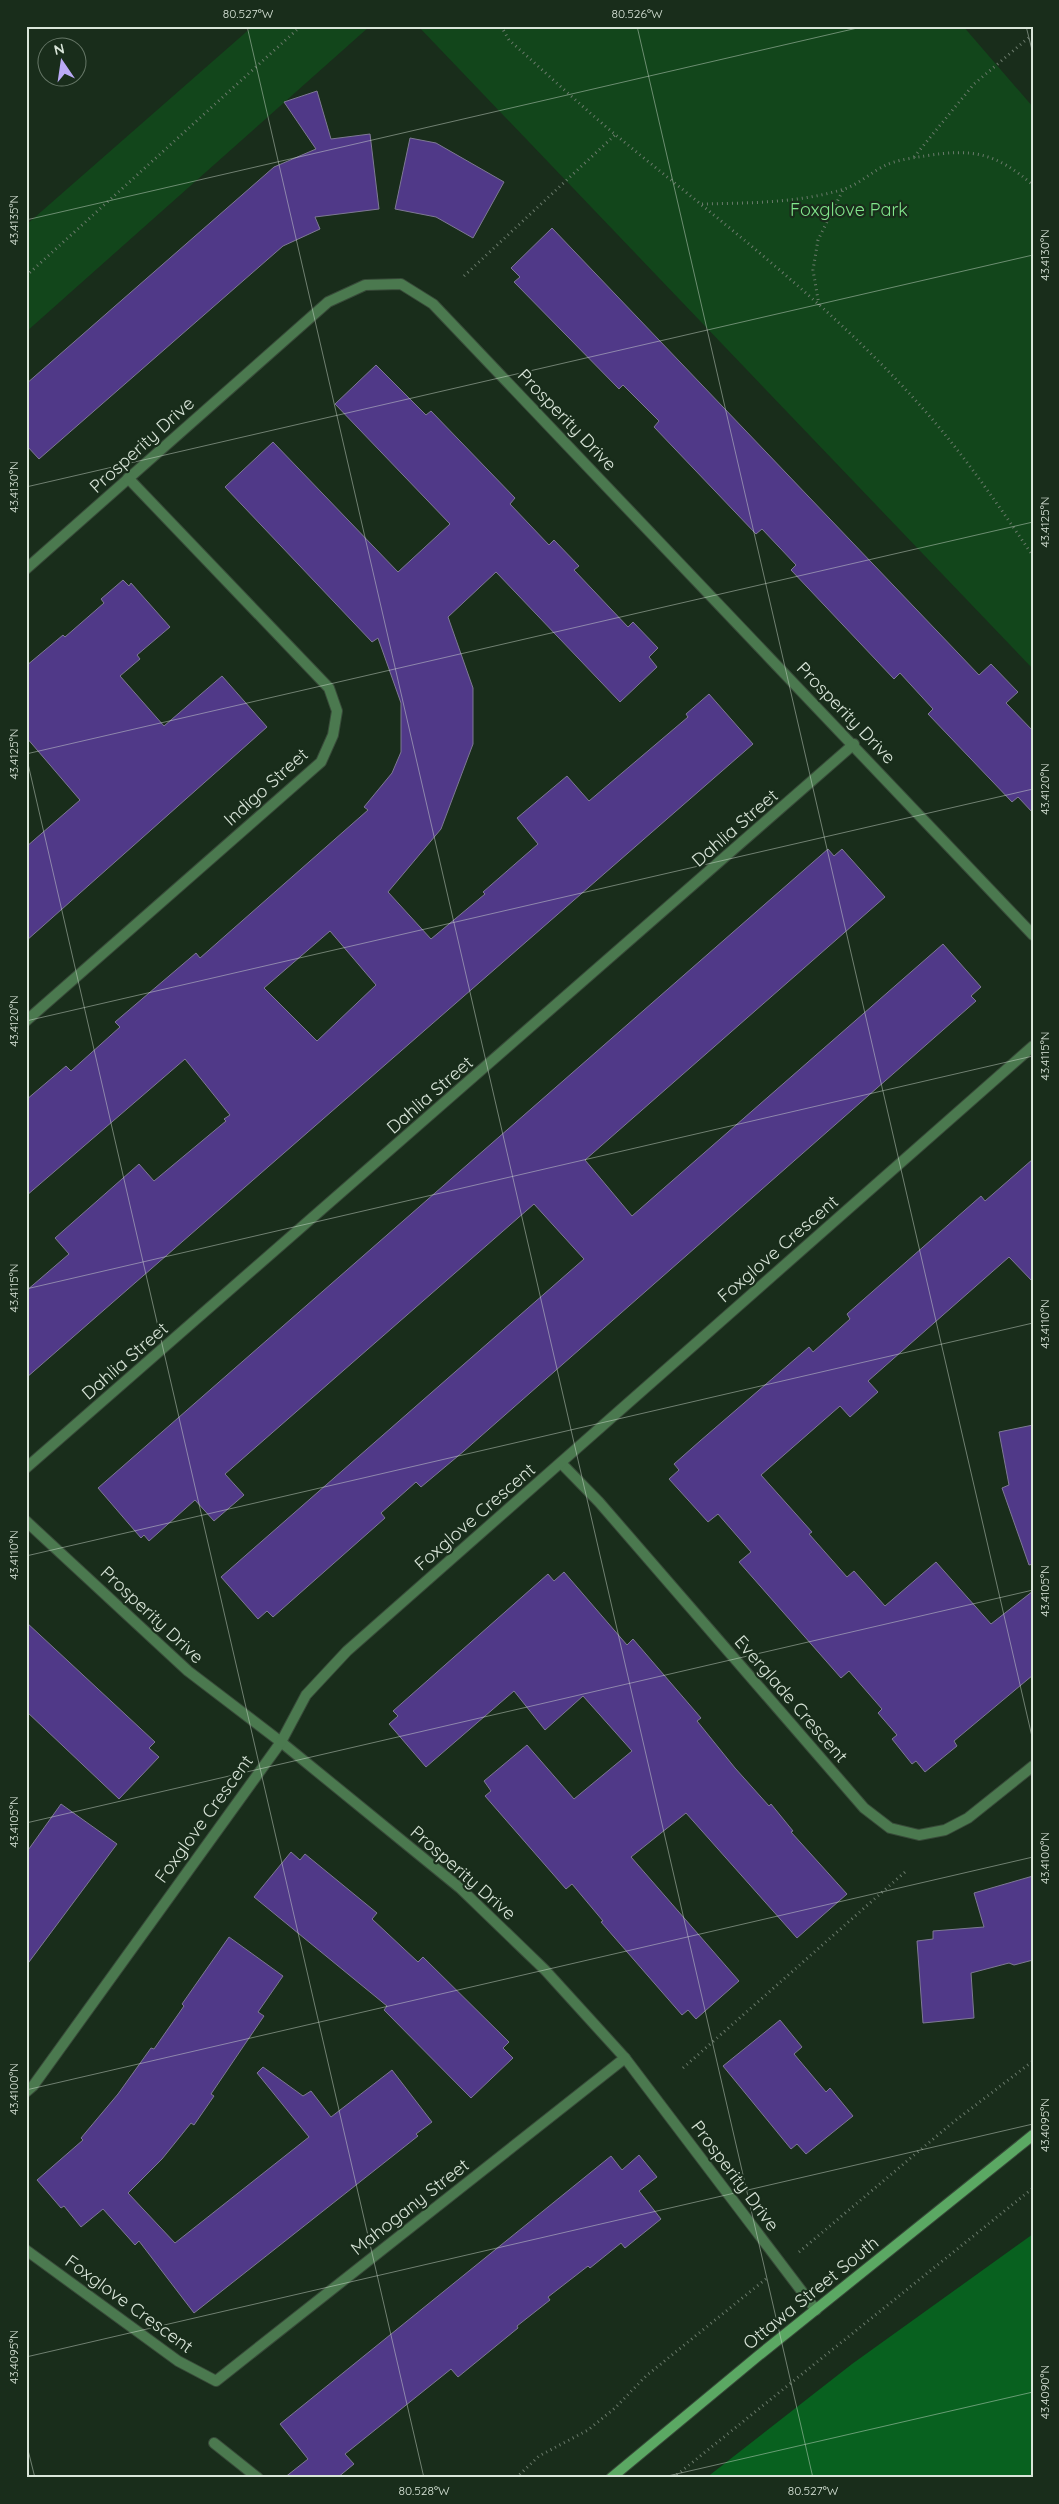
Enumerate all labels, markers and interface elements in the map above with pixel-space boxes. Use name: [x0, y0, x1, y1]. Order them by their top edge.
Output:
text: 80.527°W: [223, 6, 274, 21]
text: 80.526°W: [611, 6, 663, 21]
north arrow: [38, 38, 88, 88]
text: N: [52, 39, 66, 59]
text: 43.4135°N: [6, 195, 21, 245]
park label: Foxglove Park: [790, 198, 908, 221]
text: 43.4130°N: [1037, 229, 1052, 281]
street label: Prosperity Drive: [513, 364, 622, 475]
street label: Prosperity Drive: [85, 392, 199, 498]
text: 43.4130°N: [6, 461, 21, 513]
text: 43.4125°N: [1037, 496, 1052, 548]
street label: Prosperity Drive: [792, 657, 901, 768]
text: 43.4125°N: [6, 728, 21, 780]
street label: Indigo Street: [219, 743, 313, 830]
text: 43.4120°N: [1037, 763, 1052, 815]
street label: Dahlia Street: [687, 784, 783, 871]
text: 43.4120°N: [6, 995, 21, 1047]
text: 43.4115°N: [1037, 1032, 1052, 1080]
street label: Dahlia Street: [382, 1051, 478, 1138]
street label: Foxglove Crescent: [713, 1190, 843, 1307]
text: 43.4115°N: [6, 1264, 21, 1312]
text: 43.4110°N: [1037, 1299, 1052, 1349]
street label: Dahlia Street: [77, 1317, 173, 1404]
street label: Foxglove Crescent: [410, 1458, 540, 1575]
text: 43.4110°N: [6, 1530, 21, 1580]
street label: Prosperity Drive: [96, 1561, 209, 1668]
text: 43.4105°N: [1037, 1565, 1052, 1617]
street label: Everglade Crescent: [730, 1630, 853, 1767]
street label: Foxglove Crescent: [149, 1750, 258, 1887]
text: 43.4105°N: [6, 1796, 21, 1848]
street label: Prosperity Drive: [406, 1820, 521, 1925]
text: 43.4100°N: [1037, 1832, 1052, 1884]
text: 43.4100°N: [6, 2063, 21, 2115]
text: 43.4095°N: [1037, 2098, 1052, 2152]
street label: Prosperity Drive: [686, 2116, 785, 2236]
street label: Mahogany Street: [346, 2153, 473, 2260]
street label: Ottawa Street South: [738, 2231, 883, 2354]
street label: Foxglove Crescent: [61, 2249, 198, 2358]
text: 43.4095°N: [6, 2330, 21, 2384]
text: 43.4090°N: [1037, 2365, 1052, 2419]
text: 80.528°W: [398, 2483, 450, 2498]
text: 80.527°W: [788, 2483, 839, 2498]

